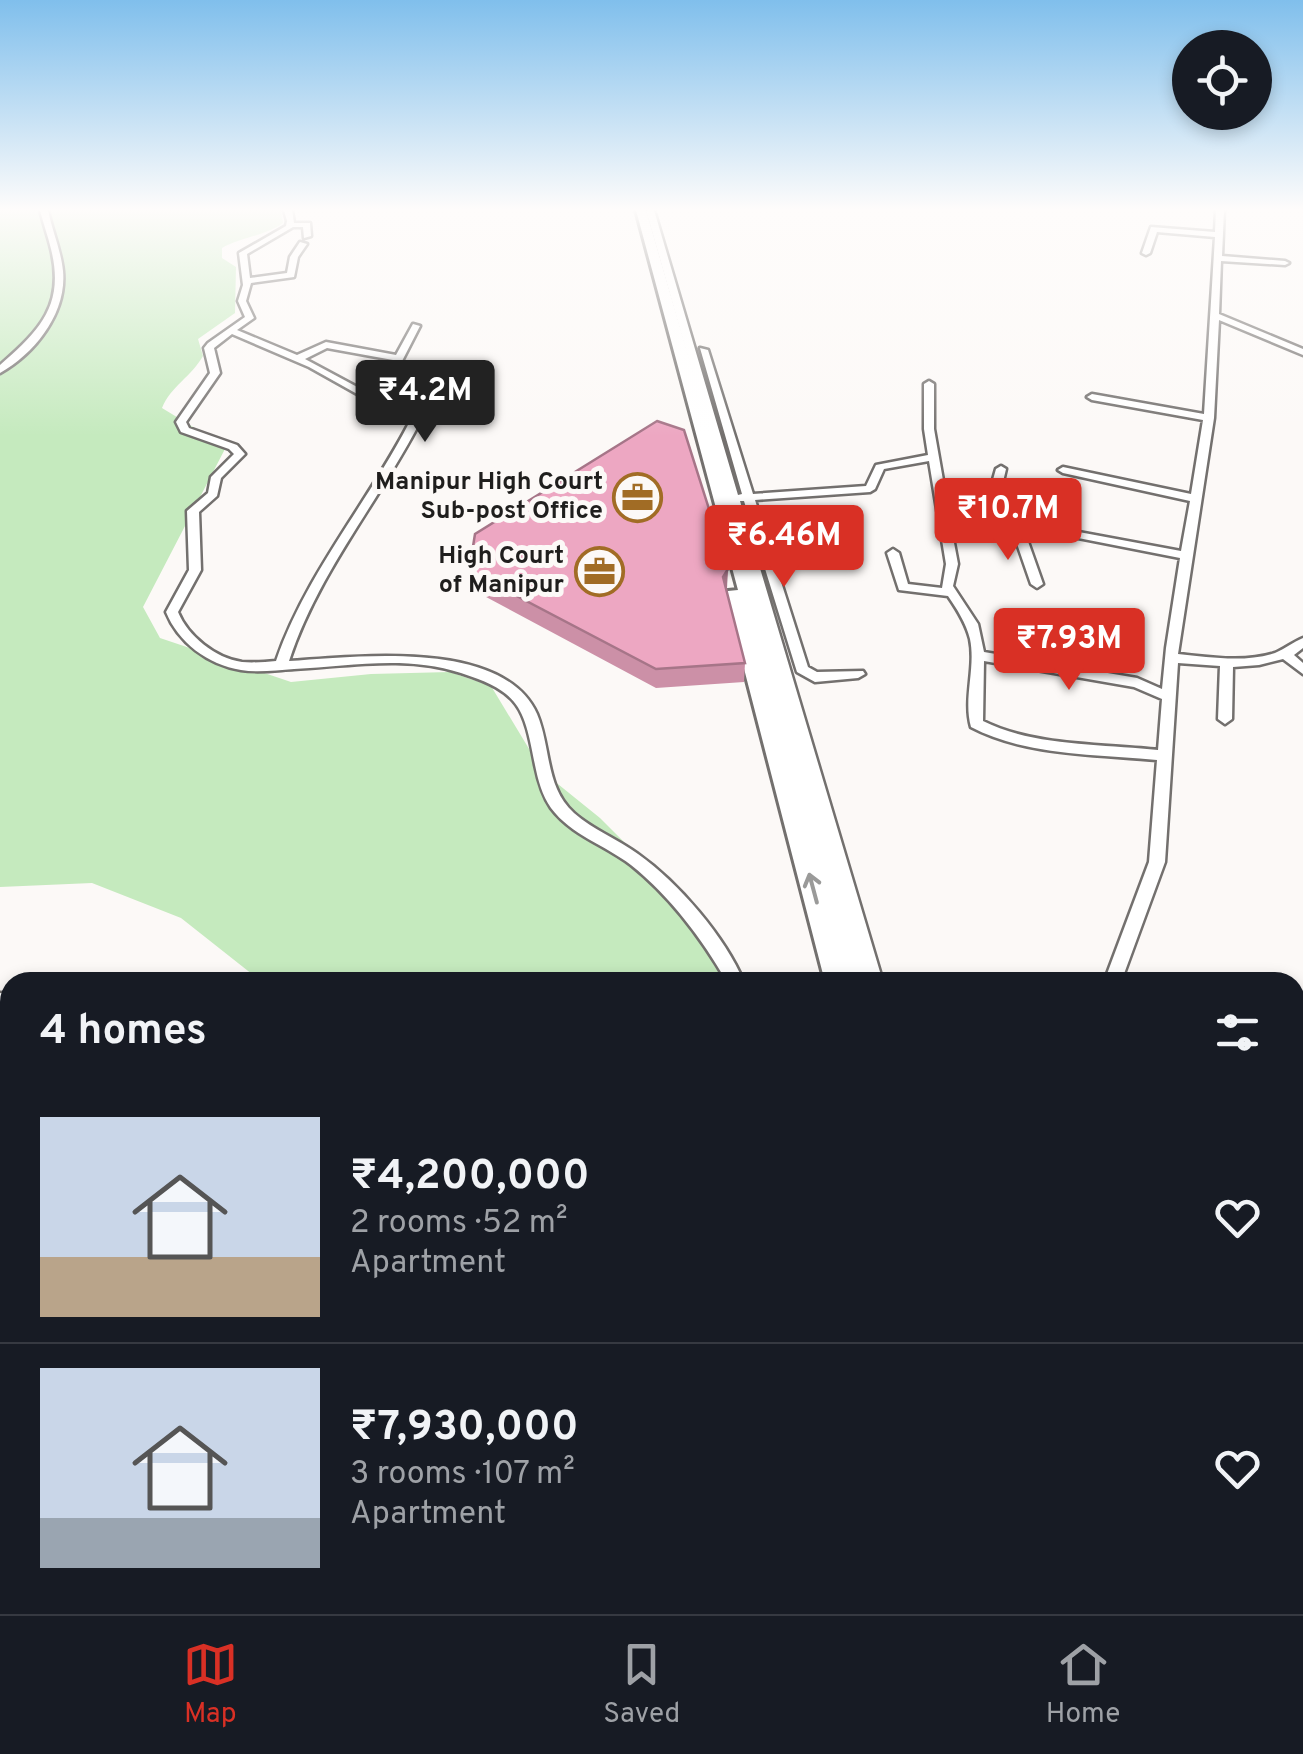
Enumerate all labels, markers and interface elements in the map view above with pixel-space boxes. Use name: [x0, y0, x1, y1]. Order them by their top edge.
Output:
map controls: [1172, 30, 1272, 130]
button: locate: [1172, 30, 1272, 130]
pin: ₹4.2M: [355, 360, 495, 445]
text: ₹4.2M: [378, 372, 472, 412]
place label: Manipur High Court Sub-post Office: [375, 467, 603, 528]
office icon: Manipur High Court Sub-post Office: [612, 471, 664, 523]
pin: ₹10.7M: [927, 478, 1089, 563]
text: ₹10.7M: [957, 490, 1059, 530]
pin: ₹6.46M: [703, 505, 865, 590]
text: ₹6.46M: [727, 517, 841, 557]
place label: High Court of Manipur: [438, 541, 565, 602]
office icon: High Court of Manipur: [573, 545, 625, 597]
pin: ₹7.93M: [988, 608, 1150, 693]
text: ₹7.93M: [1016, 620, 1122, 660]
one-way arrow: [803, 873, 821, 904]
icon: filters: [1210, 1005, 1265, 1060]
text: 4 homes: [40, 1006, 207, 1059]
text: ₹4,200,000: [350, 1151, 590, 1204]
icon: home: [120, 1157, 240, 1277]
icon: heart: [1210, 1190, 1265, 1245]
text: 2 rooms · 52 m²: [350, 1204, 567, 1244]
text: Apartment: [350, 1244, 506, 1284]
text: ₹7,930,000: [350, 1402, 579, 1455]
icon: home: [120, 1408, 240, 1528]
icon: heart: [1210, 1441, 1265, 1496]
text: 3 rooms · 107 m²: [350, 1455, 575, 1495]
text: Apartment: [350, 1495, 506, 1535]
tab: Map: [183, 1637, 238, 1733]
tab: Saved: [603, 1637, 680, 1733]
tab: Home: [1046, 1637, 1120, 1733]

